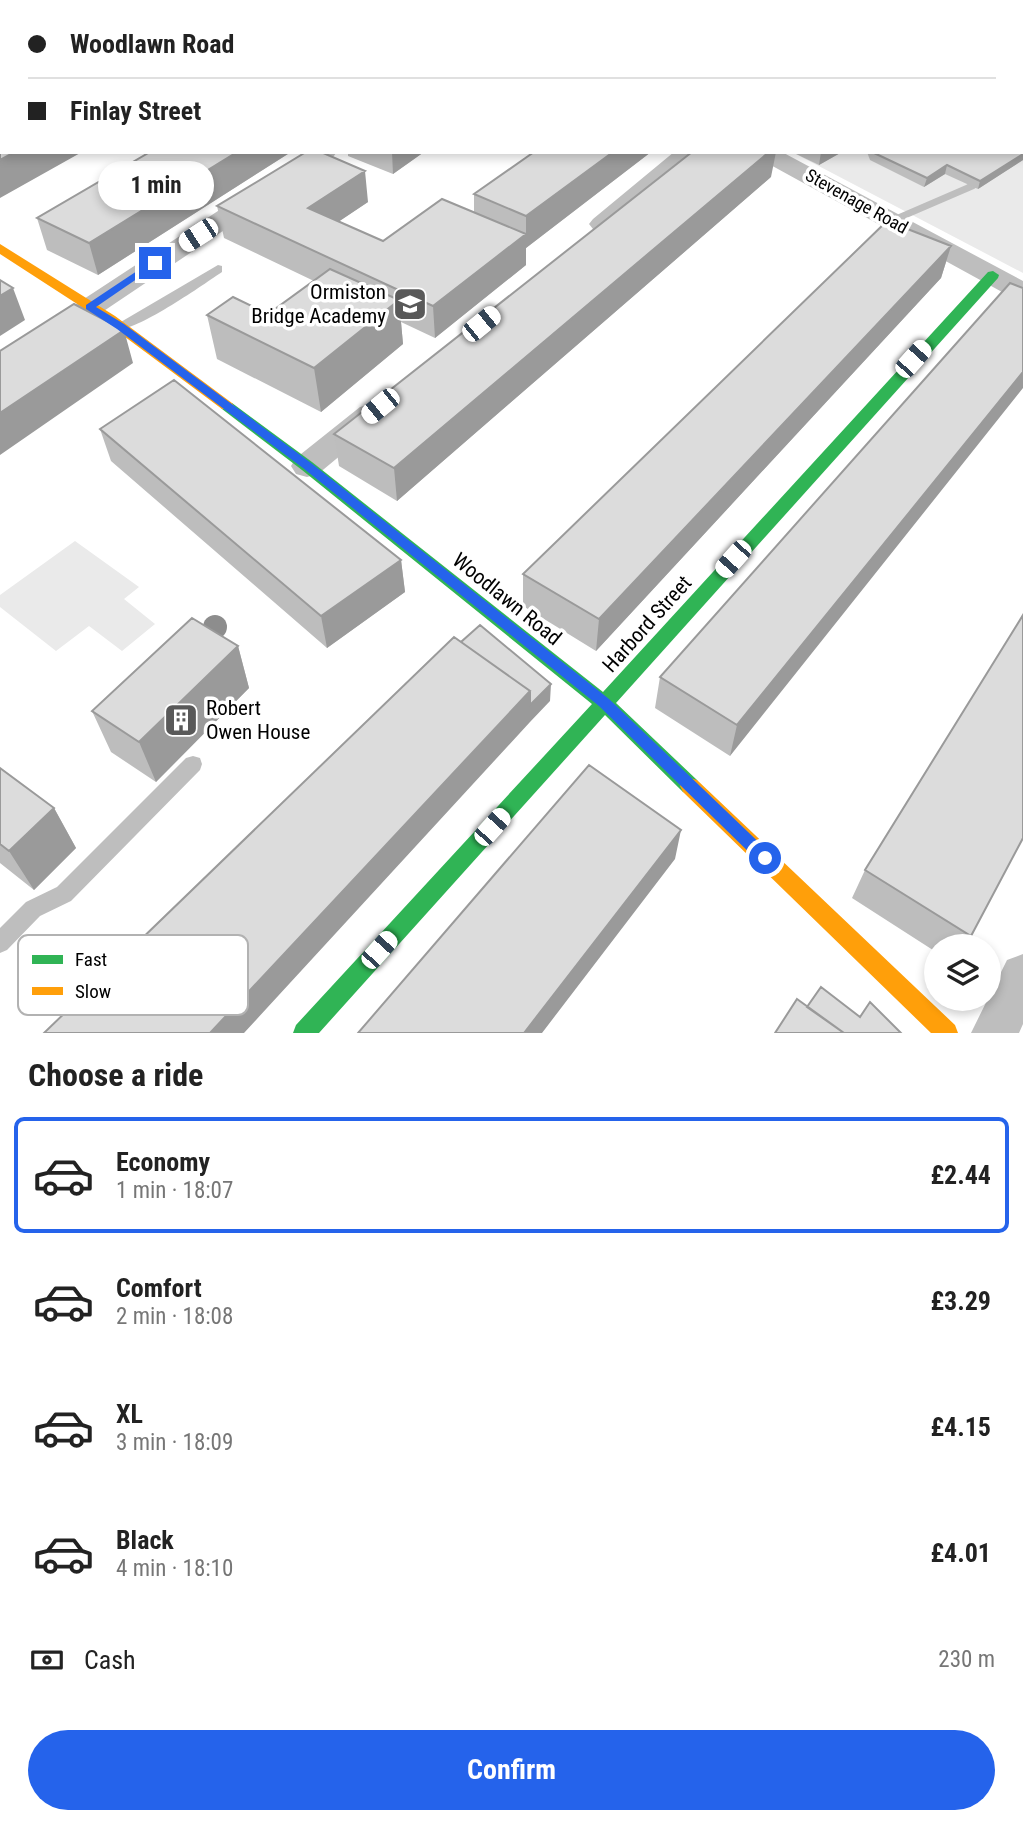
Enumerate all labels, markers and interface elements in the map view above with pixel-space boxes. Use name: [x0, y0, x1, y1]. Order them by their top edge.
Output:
text: Woodlawn Road: [70, 29, 234, 59]
text: Finlay Street: [70, 96, 201, 126]
callout: 1 min: [97, 162, 213, 210]
street label: Stevenage Road: [802, 164, 912, 238]
text: 1 min: [130, 172, 182, 199]
car: [175, 215, 222, 255]
route end: [139, 247, 171, 279]
place label: Ormiston Bridge Academy: [251, 280, 386, 328]
school or university icon: Ormiston Bridge Academy: [391, 285, 429, 323]
car: [459, 303, 504, 345]
car: [892, 336, 935, 382]
car: [358, 385, 403, 427]
car: [712, 536, 755, 582]
street label: Woodlawn Road: [448, 548, 566, 650]
street label: Harbord Street: [598, 571, 696, 677]
place label: Robert Owen House: [206, 696, 310, 744]
building icon: Robert Owen House: [162, 701, 200, 739]
car: [471, 804, 514, 850]
route start: [749, 842, 781, 874]
car: [358, 927, 401, 973]
map controls: [924, 934, 1001, 1011]
button: layers: [924, 934, 1001, 1011]
legend: [18, 935, 248, 1015]
text: Fast: [75, 948, 107, 971]
text: Slow: [75, 980, 111, 1003]
text: Choose a ride: [28, 1056, 203, 1094]
icon: car: [32, 1144, 95, 1207]
text: Economy: [116, 1147, 210, 1177]
text: £2.44: [930, 1160, 991, 1190]
text: 1 min · 18:07: [116, 1177, 233, 1204]
icon: car: [32, 1270, 95, 1333]
text: Comfort: [116, 1273, 202, 1303]
text: £3.29: [930, 1286, 991, 1316]
text: 2 min · 18:08: [116, 1303, 233, 1330]
icon: car: [32, 1396, 95, 1459]
text: XL: [116, 1399, 143, 1429]
text: £4.15: [930, 1412, 991, 1442]
text: 3 min · 18:09: [116, 1429, 233, 1456]
icon: car: [32, 1522, 95, 1585]
text: Black: [116, 1525, 174, 1555]
text: £4.01: [930, 1538, 991, 1568]
text: 4 min · 18:10: [116, 1555, 233, 1582]
icon: cash: [28, 1641, 66, 1679]
text: Cash: [84, 1645, 136, 1675]
text: 230 m: [938, 1646, 995, 1673]
button: Confirm: [28, 1730, 995, 1810]

